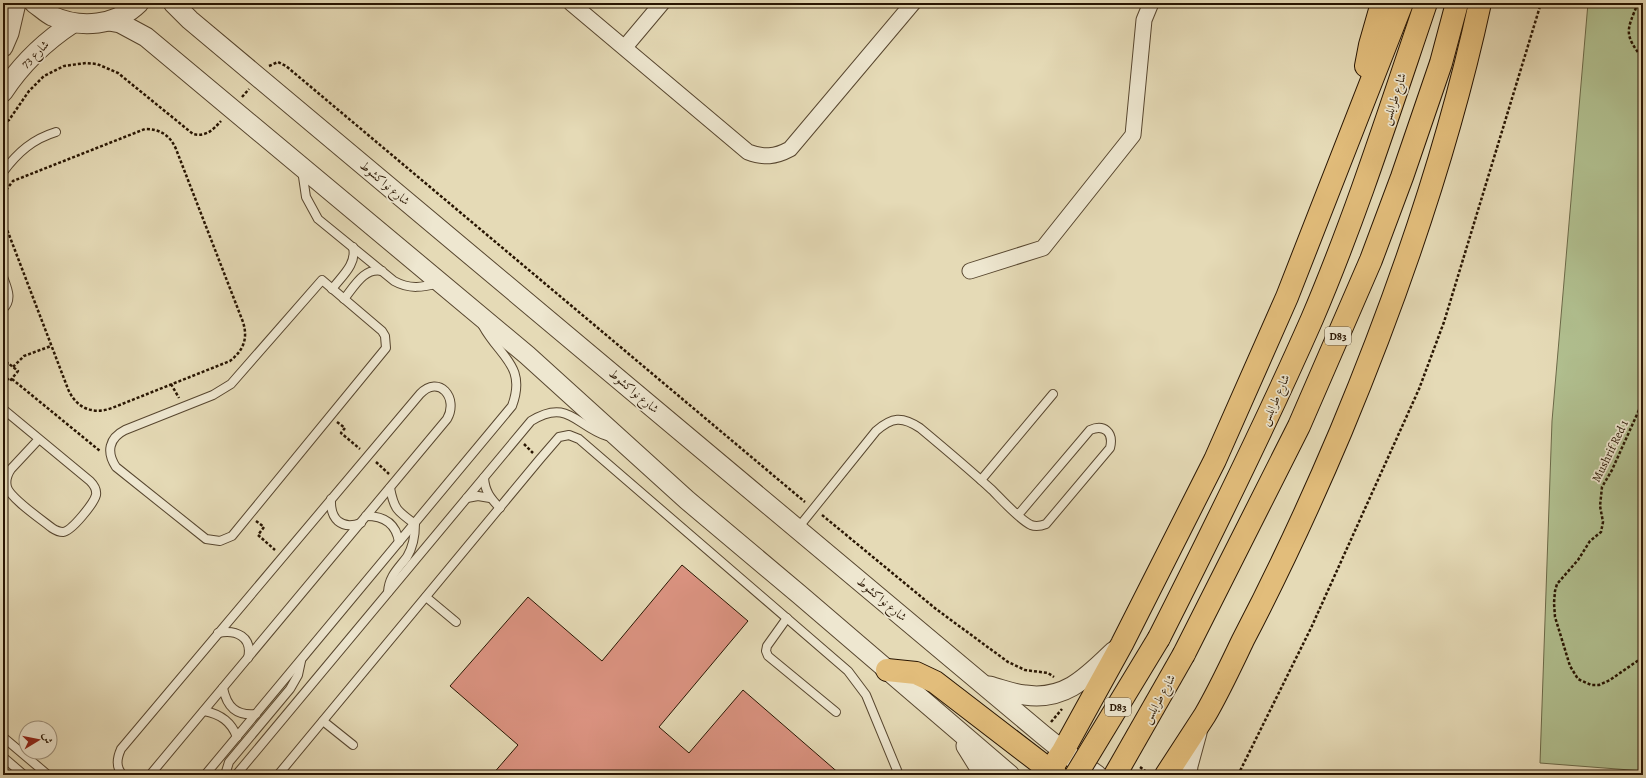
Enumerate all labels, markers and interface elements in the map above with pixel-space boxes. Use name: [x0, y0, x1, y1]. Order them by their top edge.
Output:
street label: شارع 73: [17, 37, 55, 73]
street label: شارع طرابلس: [1378, 71, 1413, 128]
street label: شارع نواكشوط: [355, 157, 413, 211]
road number: D83: [1325, 327, 1351, 345]
street label: شارع نواكشوط: [604, 365, 662, 419]
street label: شارع طرابلس: [1257, 372, 1296, 429]
street label: Mushrif Red 1: [1588, 417, 1632, 485]
street label: شارع نواكشوط: [852, 573, 910, 627]
street label: شارع طرابلس: [1139, 671, 1182, 728]
road number: D83: [1105, 698, 1131, 716]
north arrow: [18, 720, 58, 760]
text: ش: [39, 732, 56, 745]

